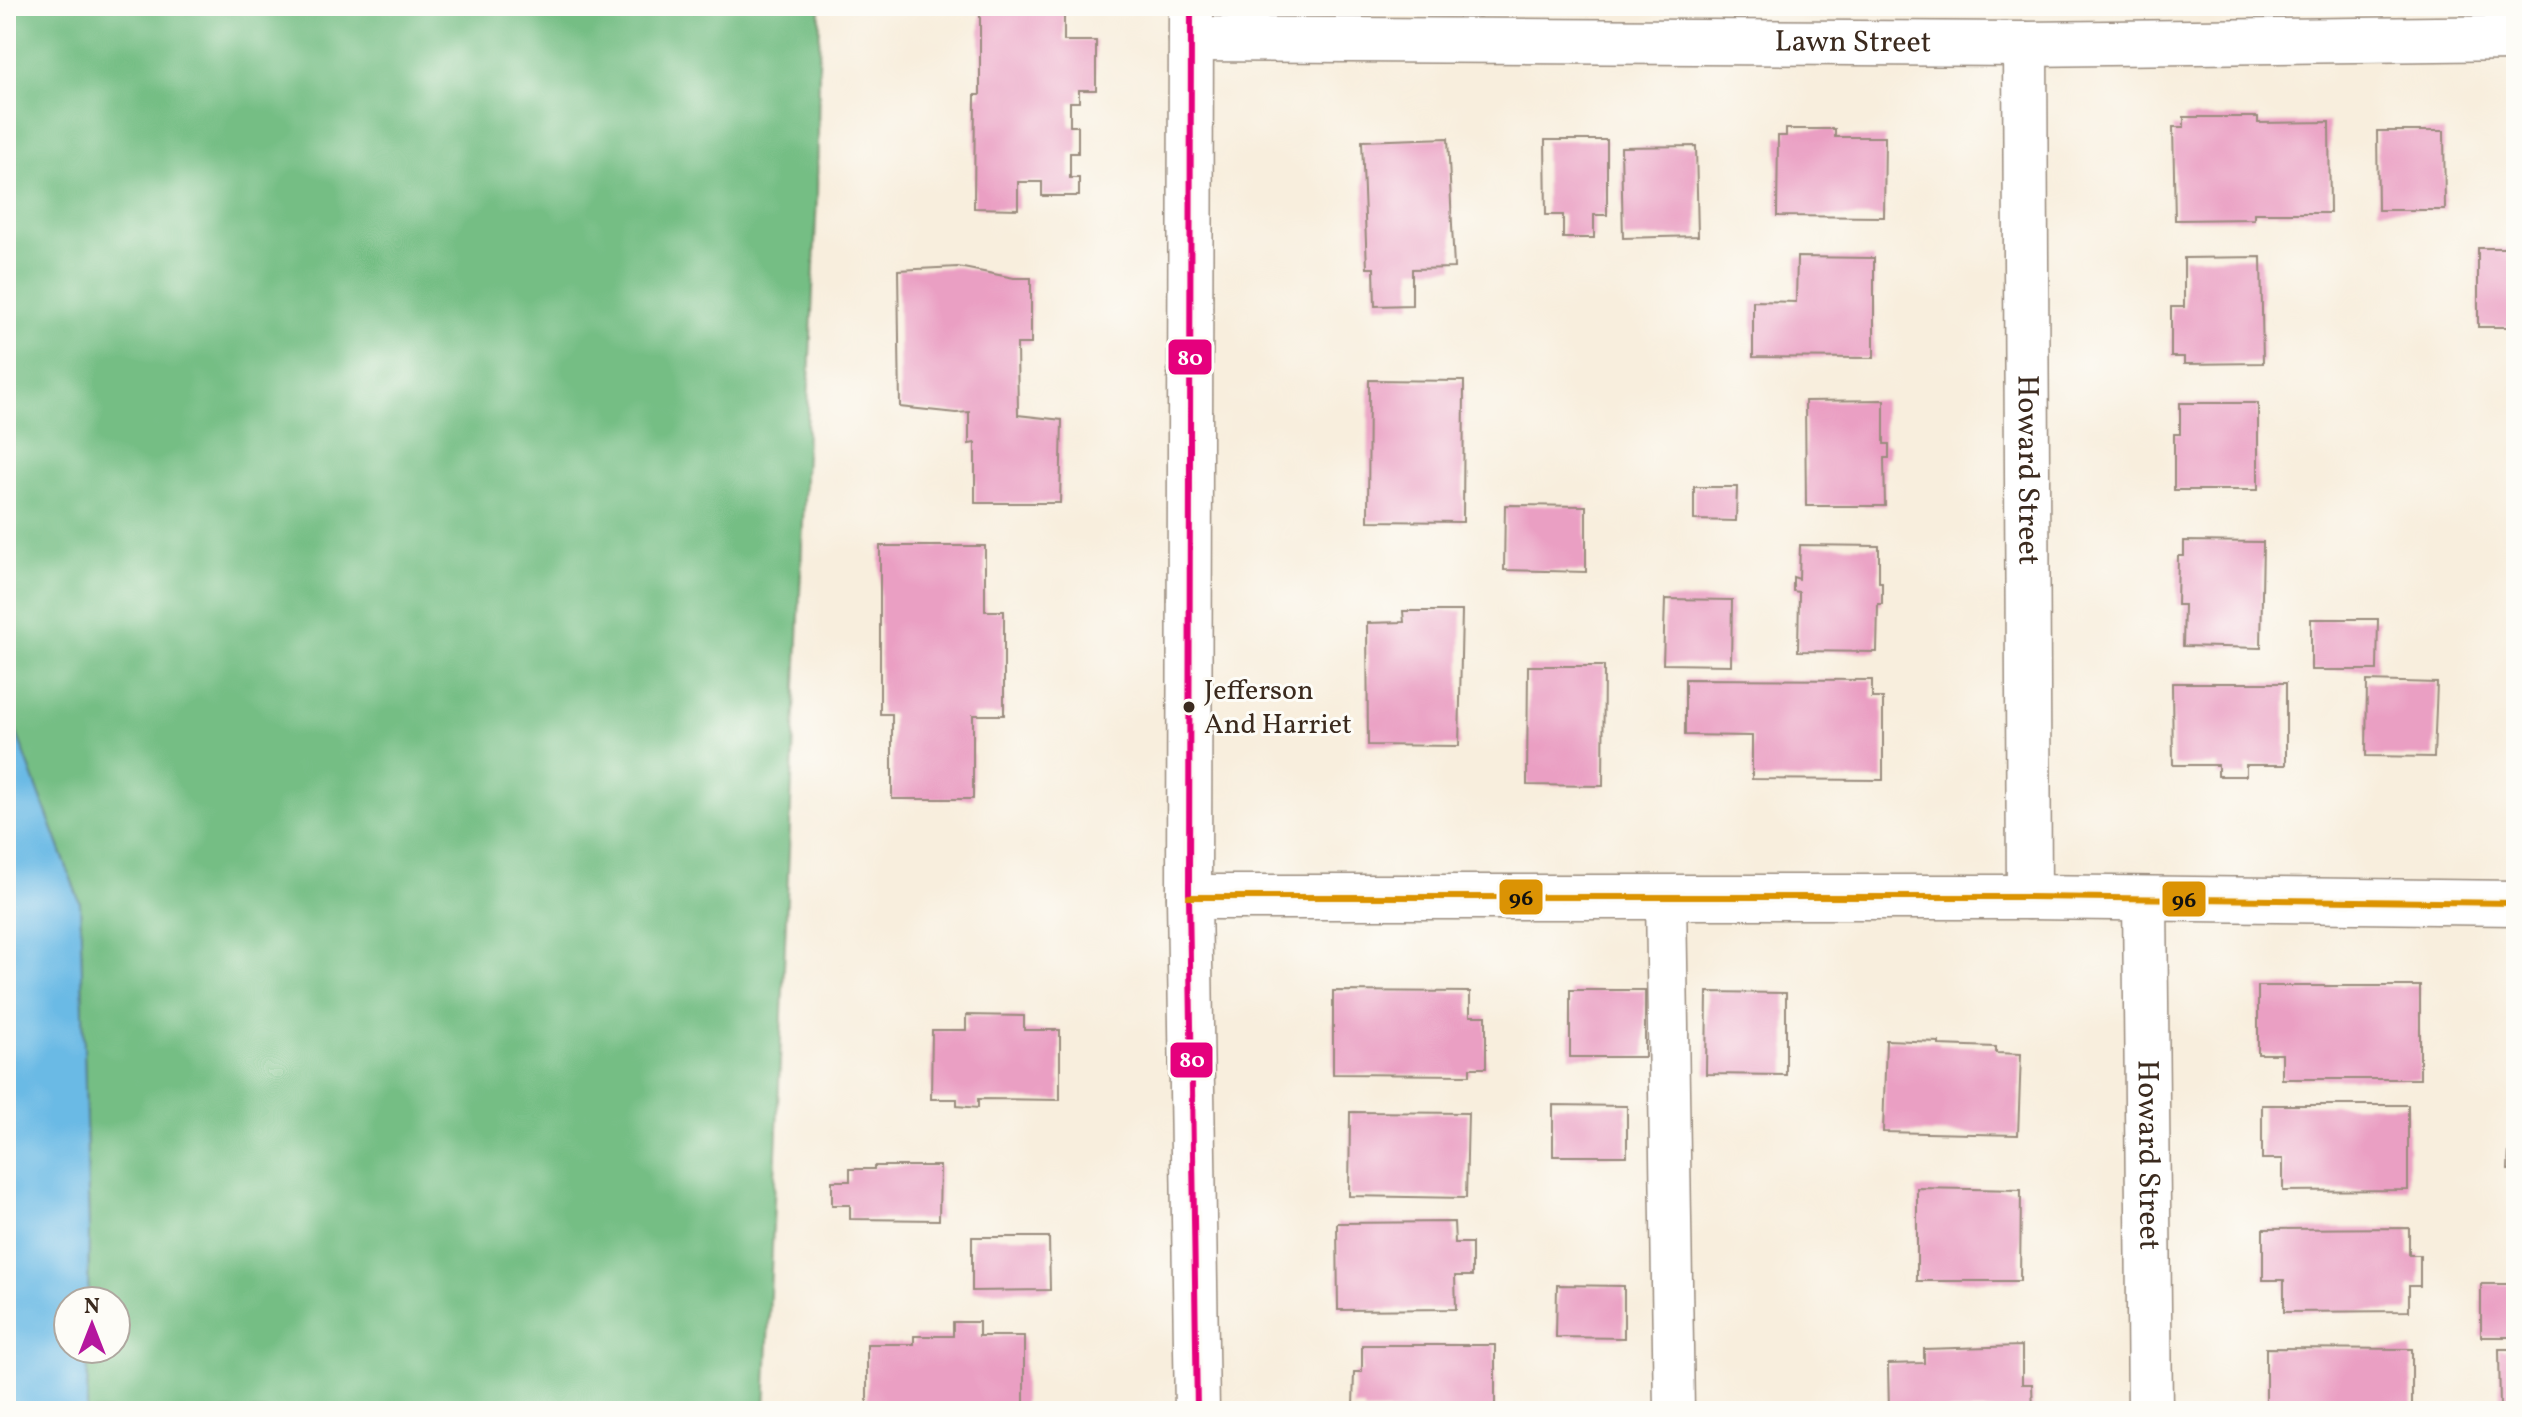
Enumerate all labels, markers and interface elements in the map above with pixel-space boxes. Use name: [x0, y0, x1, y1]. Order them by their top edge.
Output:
street label: Lawn Street: [1775, 21, 1931, 64]
line badge: 80: [1167, 338, 1213, 376]
text: 80: [1177, 344, 1203, 375]
street label: Howard Street: [2006, 375, 2048, 565]
place label: Jefferson And Harriet: [1204, 672, 1352, 745]
marker: Jefferson And Harriet: [1181, 699, 1197, 715]
line badge: 96: [1498, 878, 1544, 916]
line badge: 96: [2161, 880, 2207, 918]
text: 96: [1509, 884, 1533, 915]
text: 96: [2172, 886, 2196, 917]
line badge: 80: [1169, 1041, 1214, 1079]
text: 80: [1179, 1046, 1205, 1077]
street label: Howard Street: [2126, 1059, 2169, 1251]
north arrow: [52, 1285, 132, 1365]
text: N: [84, 1292, 100, 1323]

